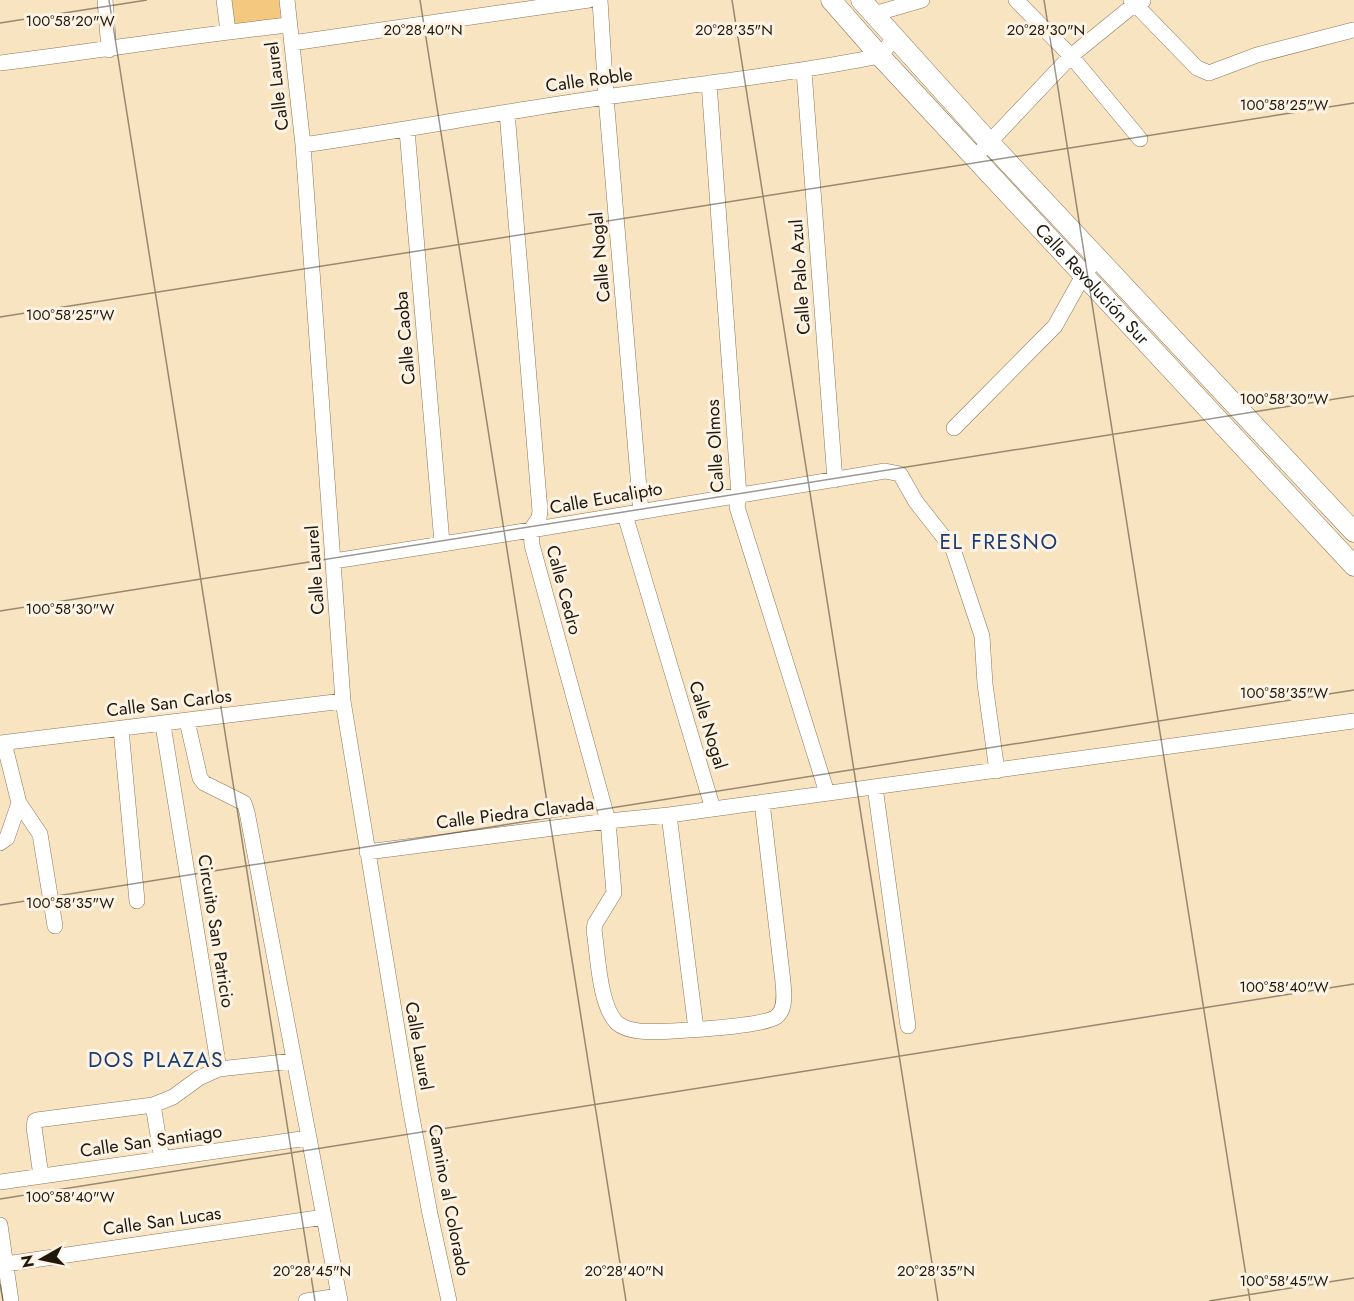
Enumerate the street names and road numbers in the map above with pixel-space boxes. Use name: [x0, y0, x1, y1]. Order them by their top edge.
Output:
street label: Calle Laurel: [259, 40, 295, 132]
street label: Calle Roble: [544, 61, 634, 99]
street label: Calle Nogal: [583, 211, 617, 303]
street label: Calle Palo Azul: [783, 218, 817, 336]
street label: Calle Revolución Sur: [1029, 218, 1156, 351]
street label: Calle Caoba: [388, 290, 422, 386]
street label: Calle Olmos: [700, 399, 730, 493]
street label: Calle Eucalipto: [548, 475, 664, 521]
street label: Calle Laurel: [299, 524, 331, 616]
street label: Calle Cedro: [540, 542, 588, 638]
street label: Calle Nogal: [682, 678, 734, 772]
street label: Calle San Carlos: [105, 682, 233, 724]
street label: Calle Piedra Clavada: [435, 790, 595, 836]
street label: Circuito San Patricio: [191, 852, 241, 1010]
street label: Calle Laurel: [398, 1000, 440, 1092]
street label: Calle San Santiago: [78, 1118, 224, 1164]
street label: Camino al Colorado: [422, 1122, 476, 1278]
street label: Calle San Lucas: [101, 1200, 223, 1242]

